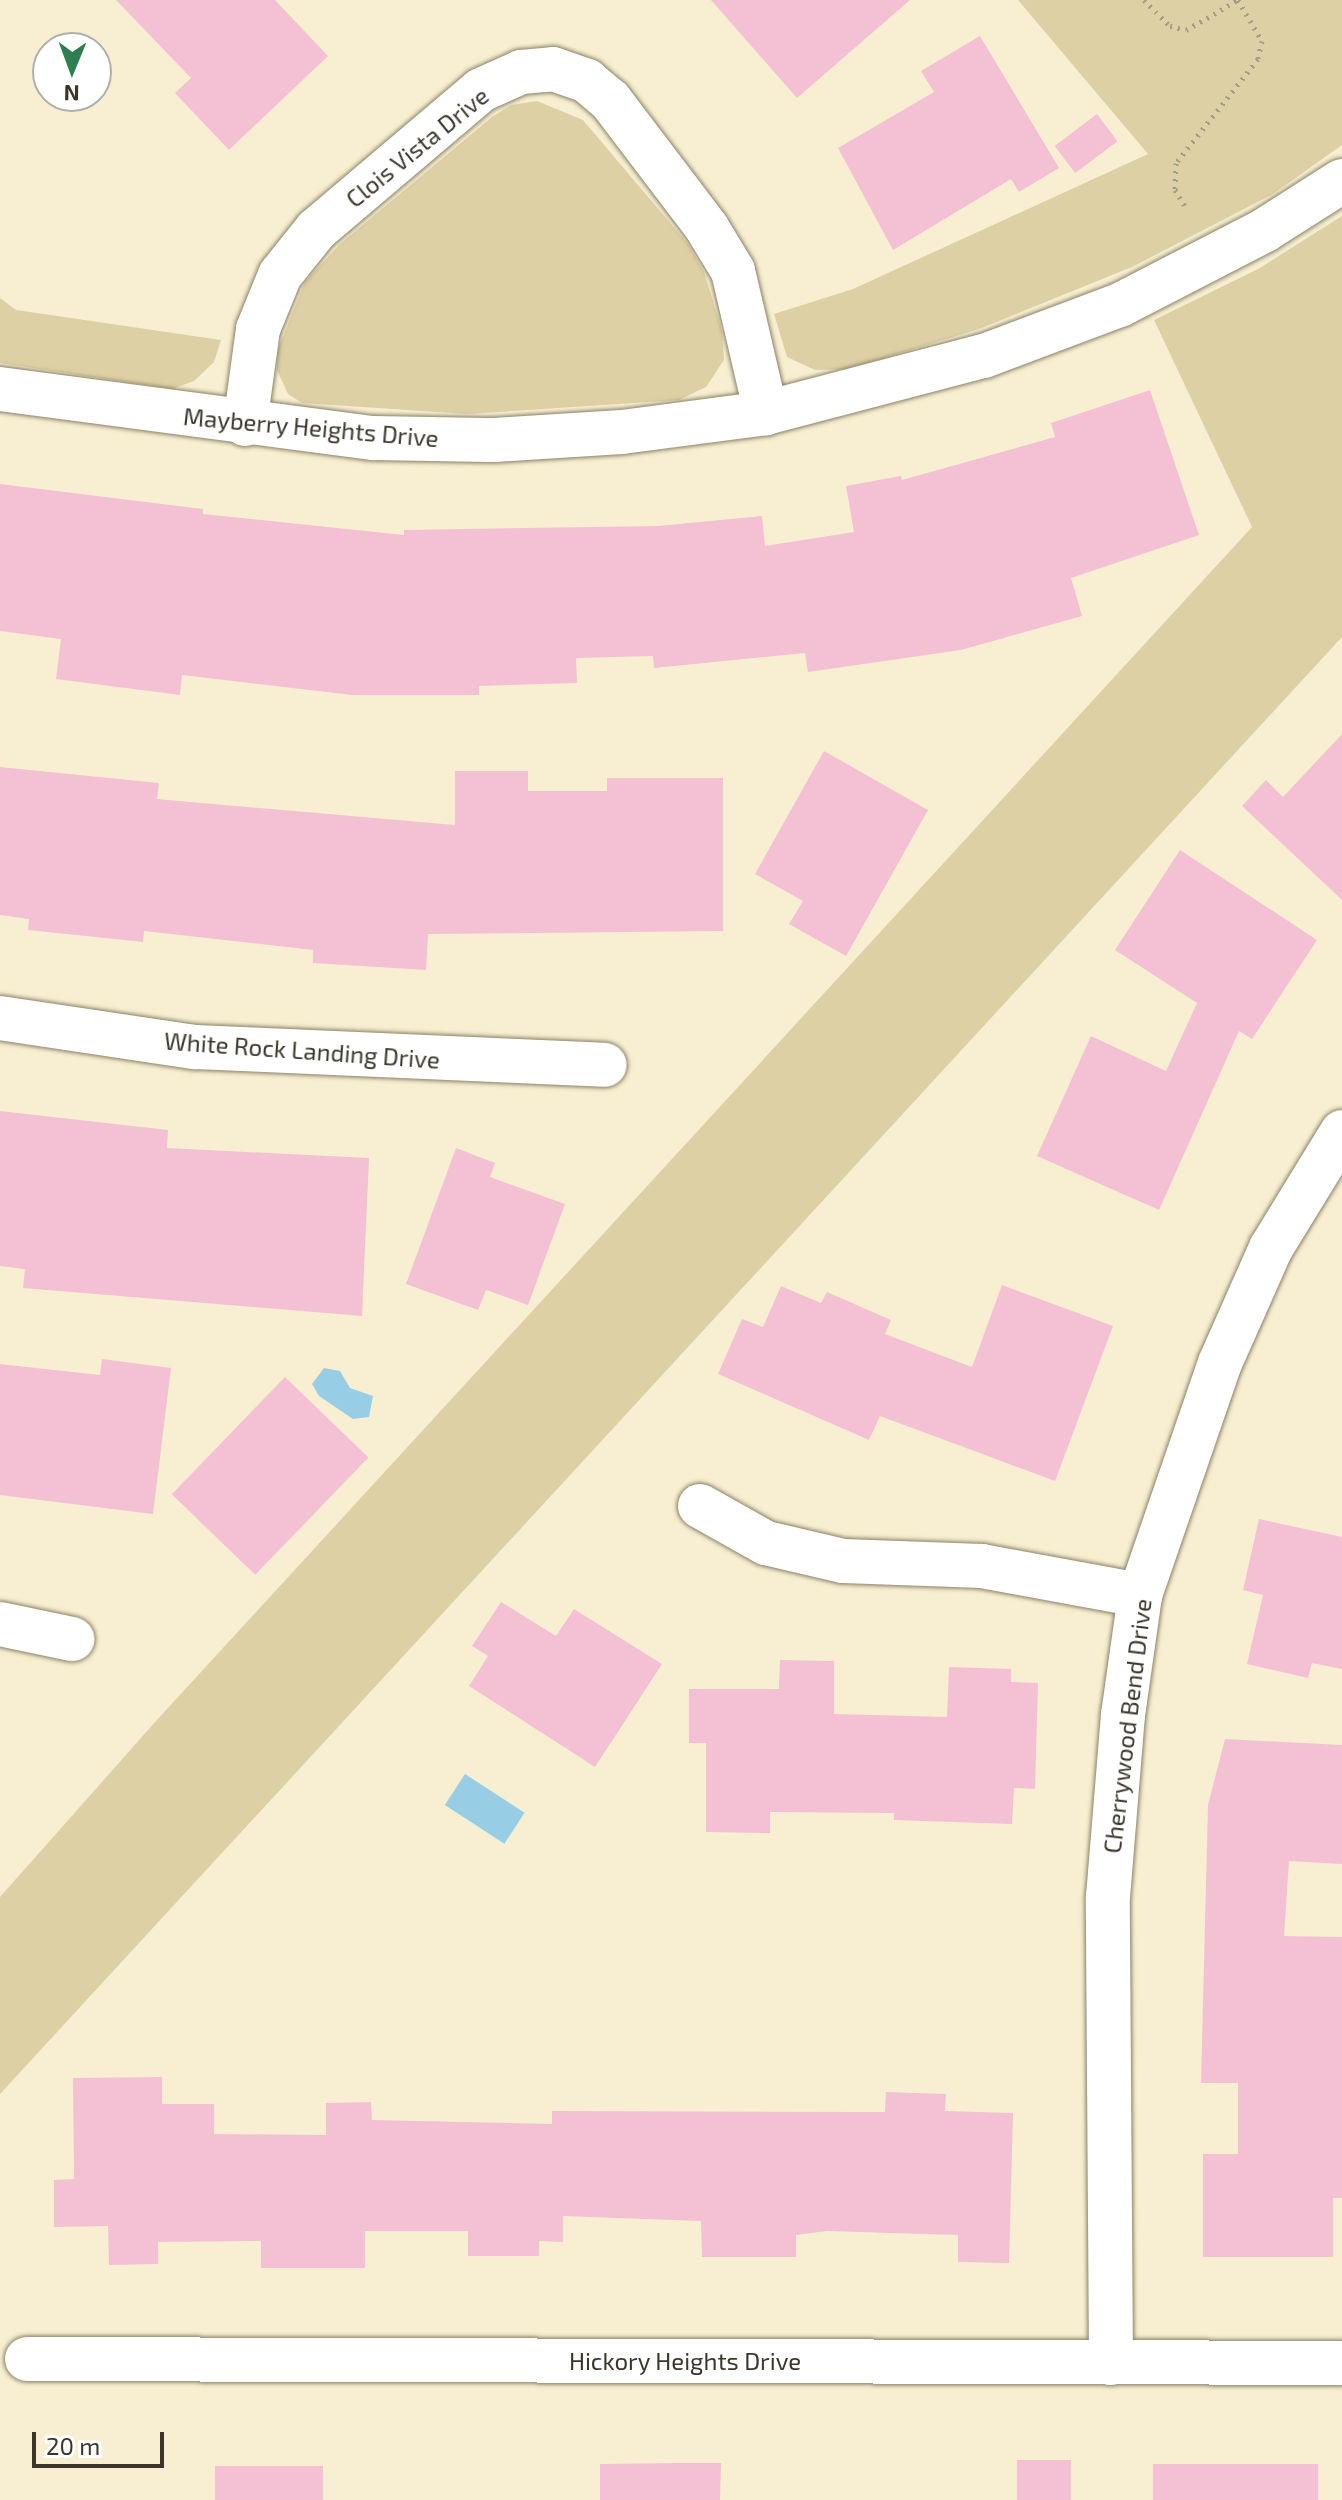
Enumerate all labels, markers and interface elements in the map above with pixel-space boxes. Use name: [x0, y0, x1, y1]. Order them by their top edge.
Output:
north arrow: [32, 32, 112, 112]
text: N: [63, 81, 80, 107]
street label: Clois Vista Drive: [340, 81, 494, 213]
street label: Mayberry Heights Drive: [182, 401, 440, 453]
street label: White Rock Landing Drive: [163, 1026, 441, 1074]
street label: Cherrywood Bend Drive: [1097, 1597, 1157, 1855]
street label: Hickory Heights Drive: [569, 2347, 801, 2375]
scale bar: [36, 2416, 168, 2466]
text: 20 m: [46, 2431, 100, 2460]

